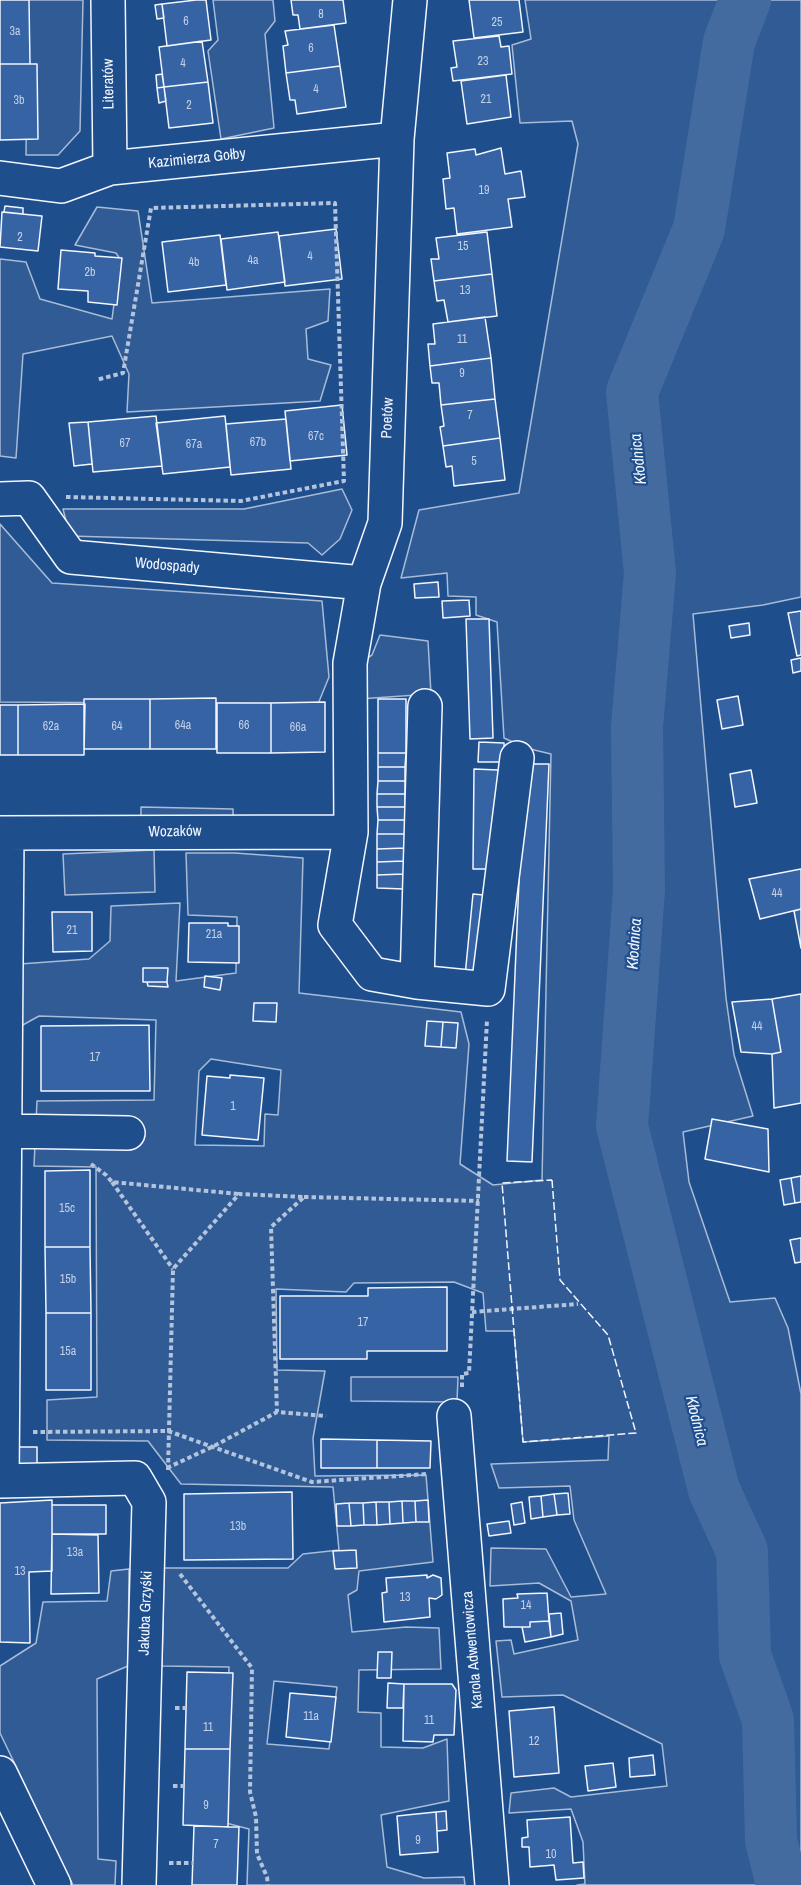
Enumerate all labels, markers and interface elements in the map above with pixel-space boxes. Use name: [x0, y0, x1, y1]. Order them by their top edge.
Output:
house number: 8: [318, 8, 324, 22]
house number: 6: [183, 15, 189, 29]
house number: 25: [492, 16, 502, 30]
house number: 3a: [10, 25, 20, 39]
house number: 6: [308, 42, 314, 56]
house number: 23: [478, 55, 488, 69]
house number: 4: [180, 57, 186, 71]
street label: Literatów: [100, 59, 118, 109]
house number: 4: [313, 83, 319, 97]
house number: 21: [481, 93, 491, 107]
house number: 3b: [14, 94, 24, 108]
house number: 2: [186, 99, 192, 113]
street label: Kazimierza Gołby: [147, 145, 247, 173]
house number: 19: [479, 184, 489, 198]
house number: 2: [17, 231, 23, 245]
house number: 15: [458, 240, 468, 254]
house number: 4: [307, 250, 313, 264]
house number: 4a: [248, 254, 258, 268]
house number: 4b: [189, 256, 199, 270]
house number: 2b: [85, 266, 95, 280]
house number: 13: [460, 284, 470, 298]
house number: 11: [457, 333, 467, 347]
house number: 9: [459, 367, 465, 381]
street label: Poetów: [378, 397, 398, 439]
house number: 7: [467, 409, 473, 423]
house number: 67c: [308, 430, 324, 444]
water label: Kłodnica: [627, 433, 651, 485]
house number: 67b: [250, 436, 266, 450]
house number: 67: [120, 437, 130, 451]
house number: 67a: [186, 438, 202, 452]
house number: 5: [471, 455, 477, 469]
street label: Wodospady: [134, 554, 200, 578]
house number: 64a: [175, 719, 191, 733]
house number: 66: [239, 719, 249, 733]
house number: 62a: [43, 720, 59, 734]
house number: 64: [112, 720, 122, 734]
house number: 66a: [290, 721, 306, 735]
street label: Wozaków: [148, 823, 202, 841]
house number: 44: [772, 887, 782, 901]
water label: Kłodnica: [624, 918, 646, 970]
house number: 21: [67, 924, 77, 938]
house number: 21a: [206, 928, 222, 942]
house number: 44: [752, 1020, 762, 1034]
house number: 17: [90, 1051, 100, 1065]
house number: 1: [230, 1100, 236, 1114]
house number: 15c: [59, 1202, 75, 1216]
house number: 15b: [60, 1273, 76, 1287]
house number: 17: [358, 1316, 368, 1330]
house number: 15a: [60, 1345, 76, 1359]
water label: Kłodnica: [681, 1394, 711, 1448]
house number: 13b: [230, 1520, 246, 1534]
house number: 13a: [67, 1546, 83, 1560]
house number: 13: [15, 1565, 25, 1579]
street label: Jakuba Grzyśki: [136, 1570, 156, 1656]
street label: Karola Adwentowicza: [459, 1590, 487, 1710]
house number: 13: [400, 1591, 410, 1605]
house number: 14: [521, 1599, 531, 1613]
house number: 11a: [303, 1710, 319, 1724]
house number: 11: [424, 1714, 434, 1728]
house number: 11: [203, 1721, 213, 1735]
house number: 12: [529, 1735, 539, 1749]
house number: 9: [203, 1799, 209, 1813]
house number: 9: [415, 1834, 421, 1848]
house number: 7: [213, 1838, 219, 1852]
house number: 10: [546, 1848, 556, 1862]

